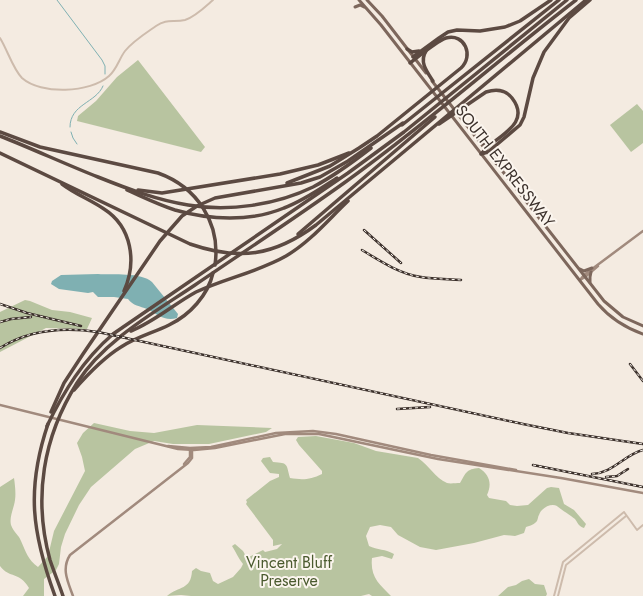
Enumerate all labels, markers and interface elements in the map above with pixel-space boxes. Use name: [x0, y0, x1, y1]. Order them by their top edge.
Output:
street label: SOUTH EXPRESSWAY: [450, 100, 560, 232]
park label: Vincent Bluff Preserve: [246, 551, 333, 592]

